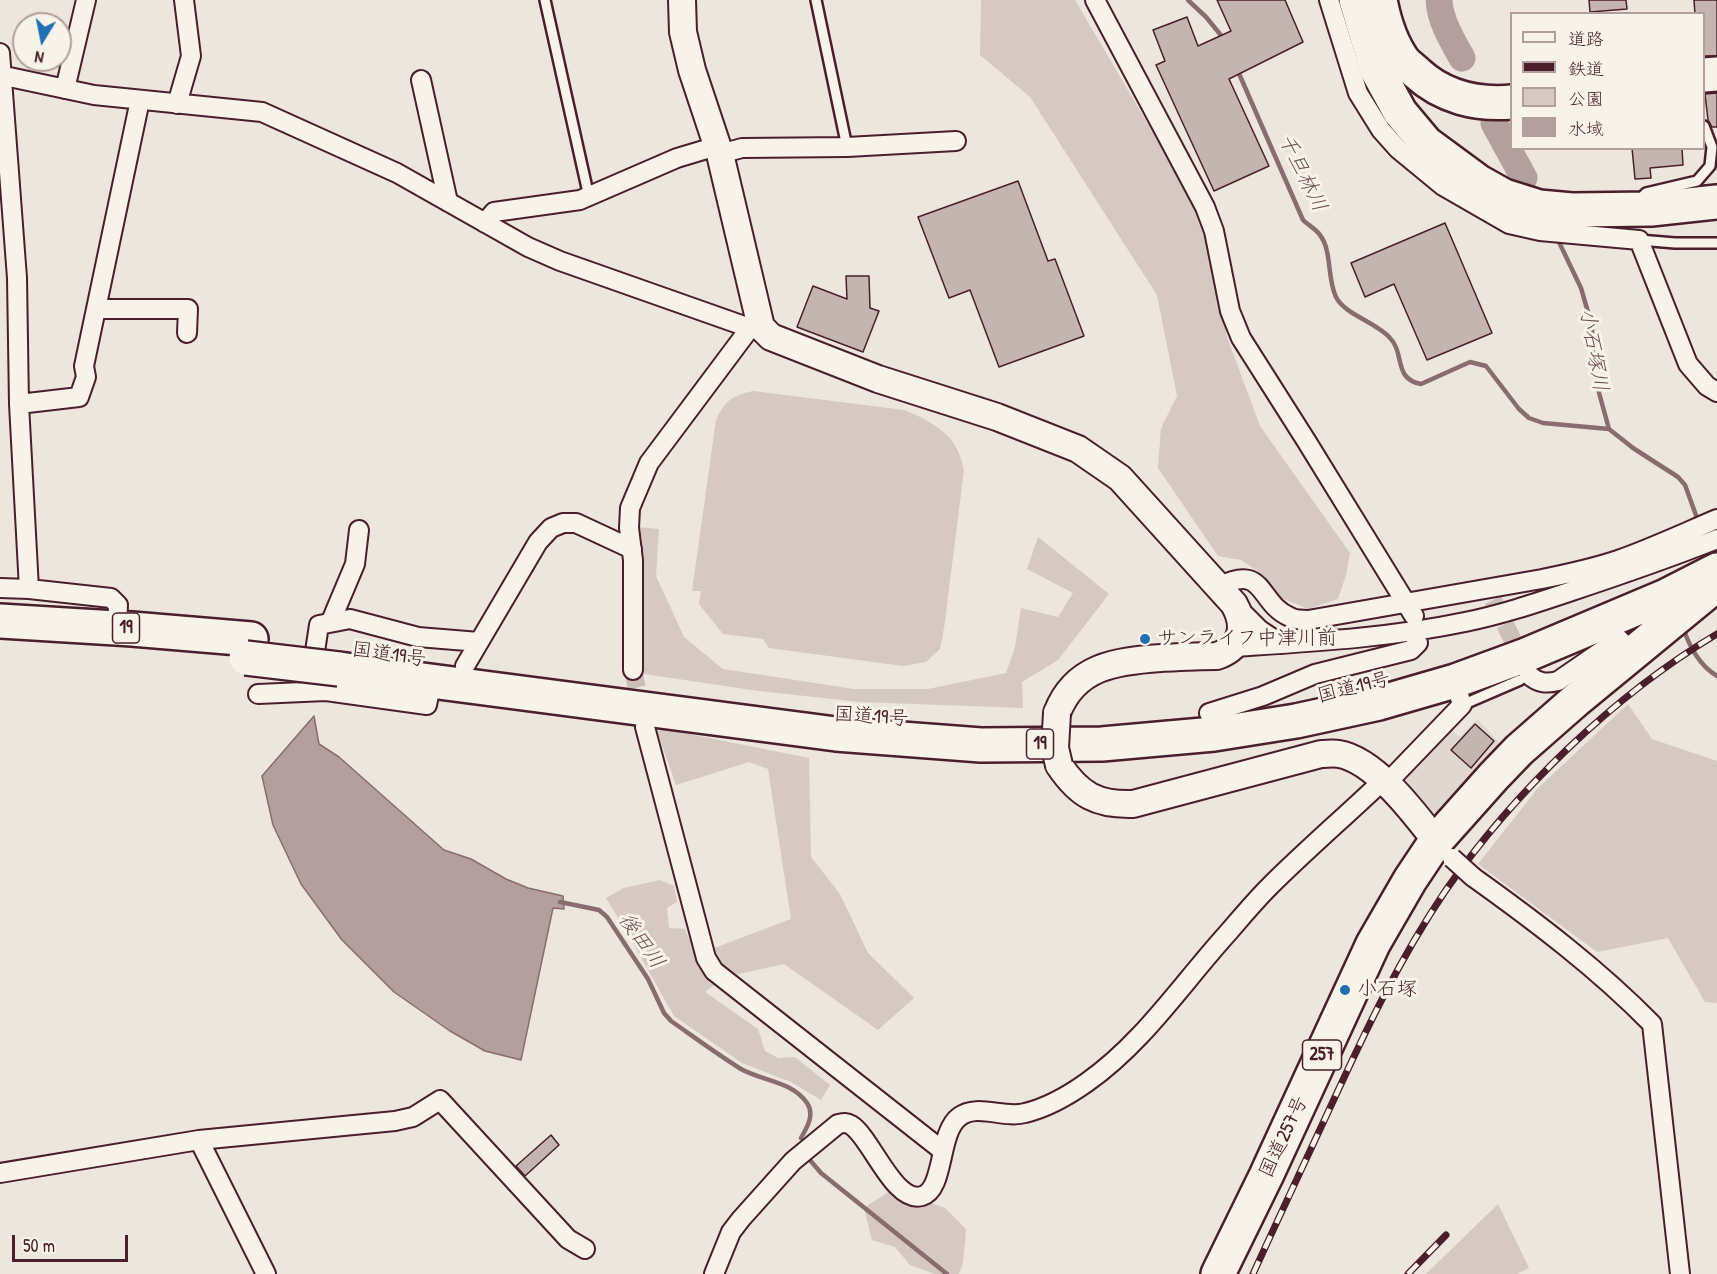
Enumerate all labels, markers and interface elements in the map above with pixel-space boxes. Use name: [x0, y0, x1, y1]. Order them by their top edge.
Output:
north arrow: [12, 12, 72, 72]
legend: [1510, 12, 1705, 150]
text: 道路: [1568, 26, 1604, 51]
text: N: [33, 46, 45, 69]
text: 鉄道: [1568, 56, 1604, 81]
text: 公園: [1568, 86, 1604, 111]
text: 水域: [1568, 116, 1604, 141]
water label: 千旦林川: [1272, 130, 1332, 216]
water label: 小石塚川: [1573, 306, 1613, 394]
road number: 19: [112, 613, 140, 643]
place label: サンライフ中津川前: [1157, 627, 1337, 651]
marker: サンライフ中津川前: [1138, 632, 1152, 646]
street label: 国道19号: [350, 638, 428, 672]
street label: 国道19号: [1315, 667, 1393, 709]
street label: 国道19号: [833, 702, 909, 732]
road number: 19: [1026, 729, 1054, 759]
water label: 後田川: [613, 908, 669, 974]
place label: 小石塚: [1357, 978, 1417, 1002]
marker: 小石塚: [1338, 983, 1352, 997]
road number: 257: [1302, 1040, 1342, 1070]
street label: 国道257号: [1255, 1092, 1313, 1182]
scale bar: [15, 1223, 130, 1261]
text: 50 m: [23, 1233, 55, 1258]

